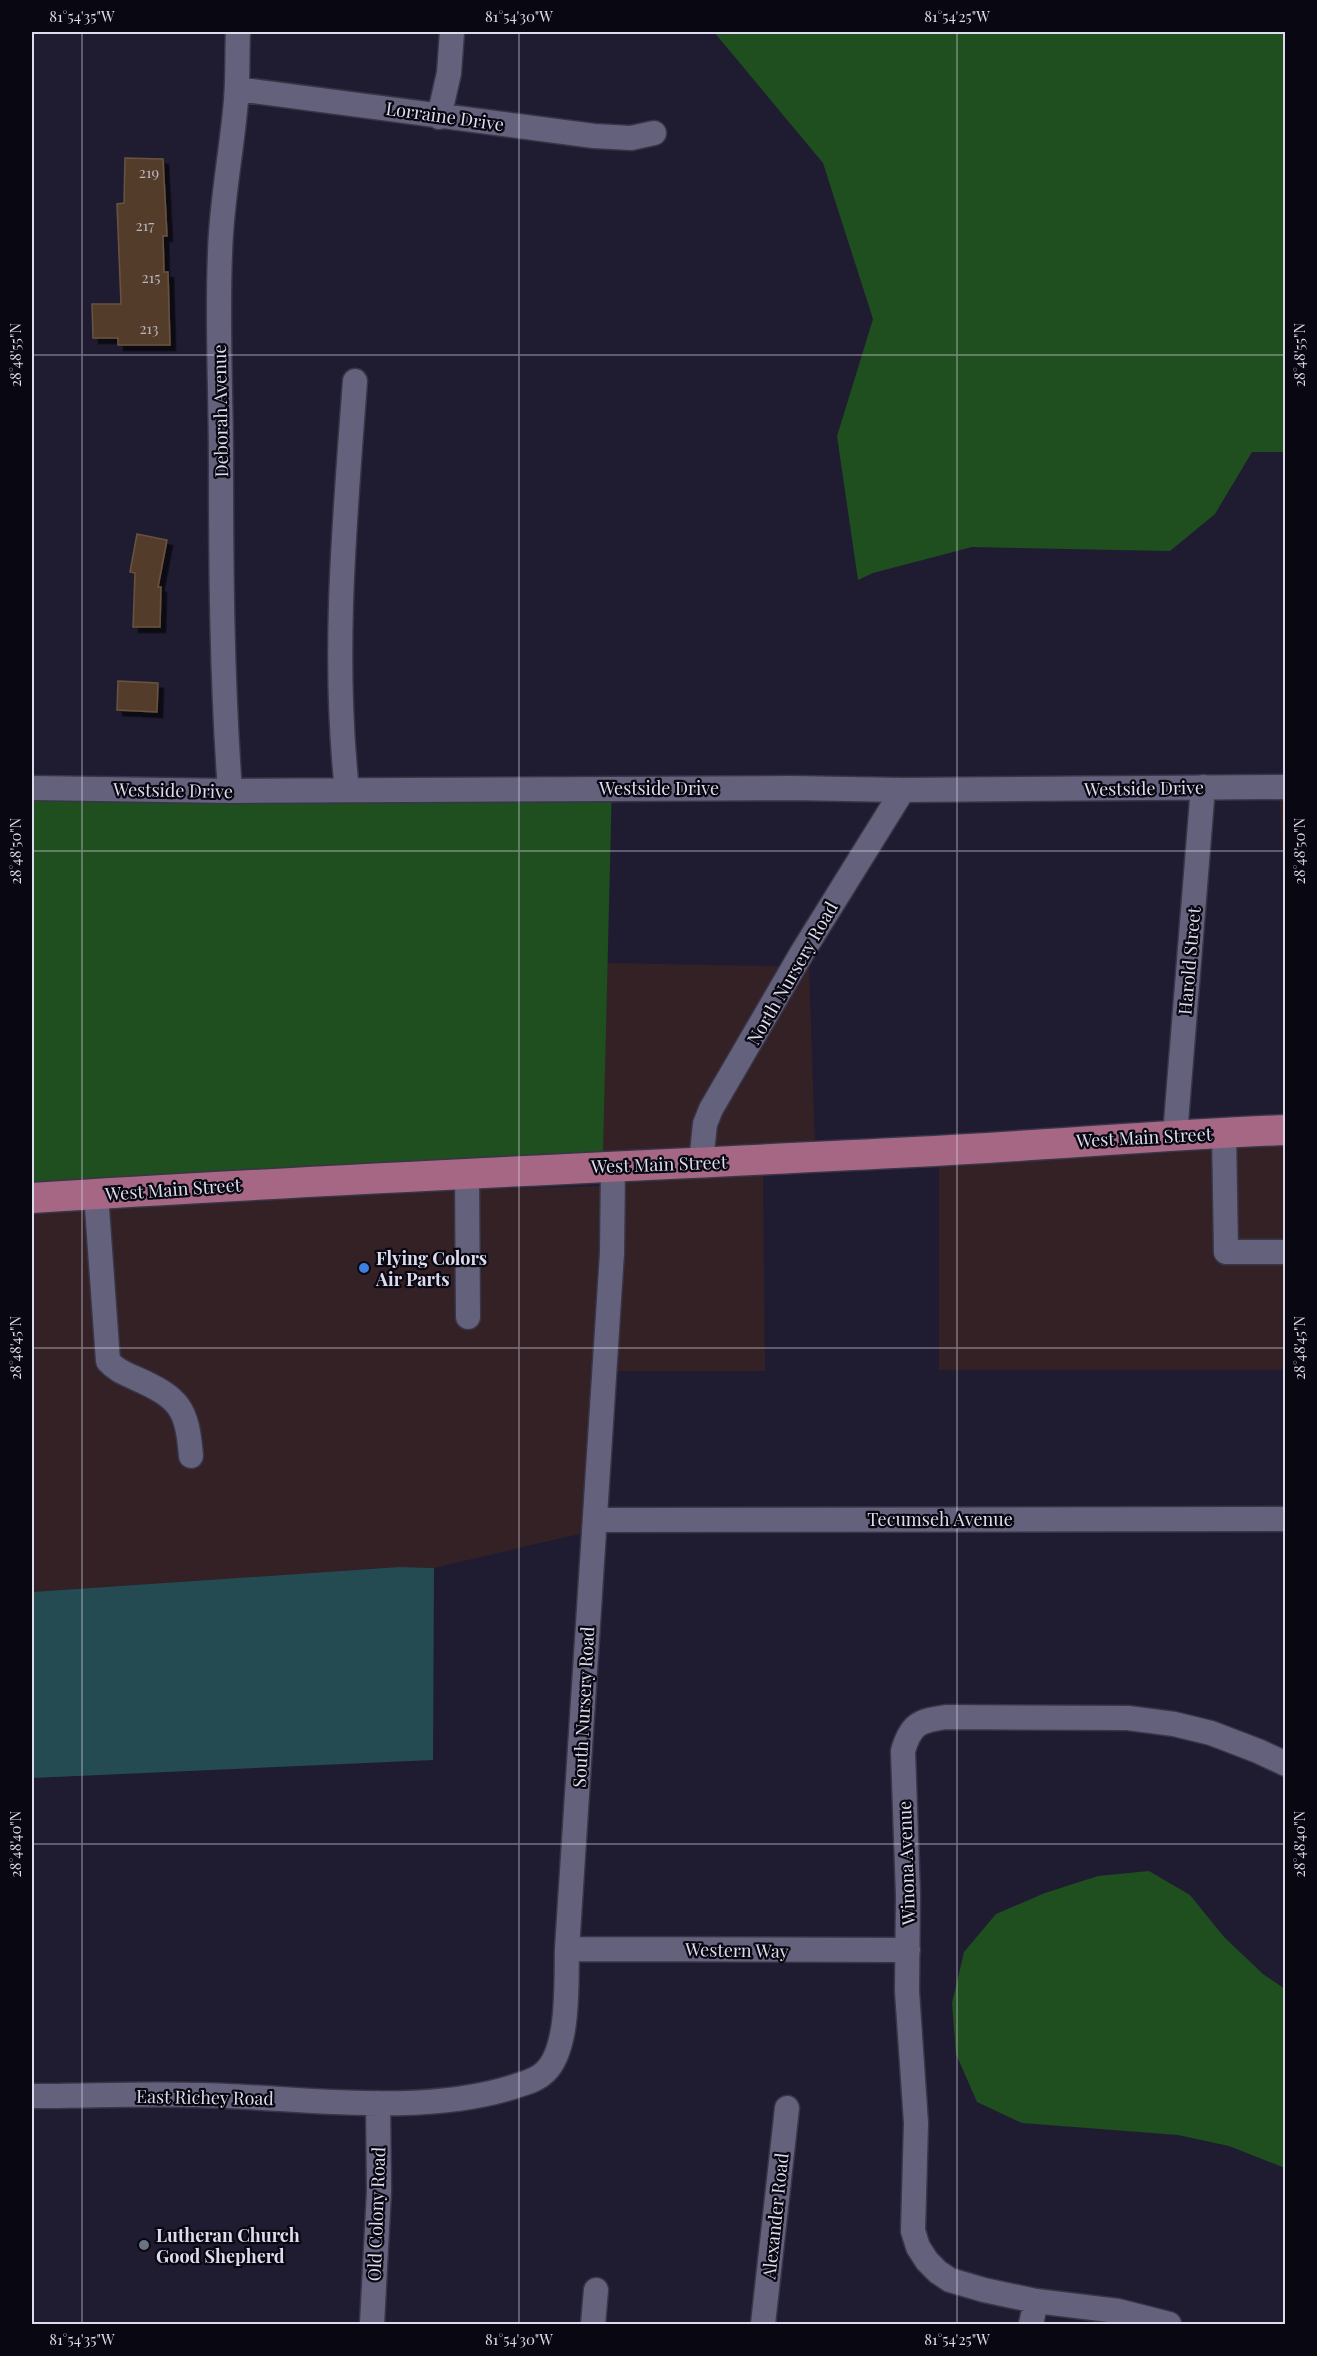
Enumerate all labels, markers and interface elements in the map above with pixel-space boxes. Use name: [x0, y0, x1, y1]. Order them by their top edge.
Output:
text: 81°54'35"W: [49, 6, 115, 26]
text: 81°54'30"W: [485, 6, 553, 26]
text: 81°54'25"W: [924, 6, 990, 26]
street label: Lorraine Drive: [384, 96, 506, 136]
house number: 219: [139, 162, 159, 182]
house number: 217: [136, 215, 154, 235]
house number: 215: [142, 267, 160, 287]
house number: 213: [139, 318, 159, 338]
text: 28°48'55"N: [5, 322, 25, 387]
text: 28°48'55"N: [1289, 322, 1309, 387]
street label: Deborah Avenue: [207, 344, 233, 478]
street label: Westside Drive: [1083, 775, 1204, 801]
street label: Westside Drive: [598, 776, 719, 800]
street label: Westside Drive: [112, 777, 233, 803]
text: 28°48'50"N: [5, 817, 25, 884]
text: 28°48'50"N: [1289, 817, 1309, 884]
street label: North Nursery Road: [741, 896, 843, 1049]
street label: Harold Street: [1172, 906, 1206, 1016]
street label: West Main Street: [1074, 1121, 1213, 1153]
street label: West Main Street: [590, 1150, 728, 1178]
street label: West Main Street: [103, 1172, 242, 1206]
place label: Flying Colors Air Parts: [375, 1246, 487, 1291]
marker: Flying Colors Air Parts: [357, 1261, 371, 1275]
text: 28°48'45"N: [5, 1315, 25, 1380]
text: 28°48'45"N: [1289, 1315, 1309, 1380]
street label: Tecumseh Avenue: [867, 1507, 1013, 1531]
street label: South Nursery Road: [567, 1625, 599, 1788]
street label: Winona Avenue: [892, 1800, 920, 1927]
text: 28°48'40"N: [5, 1810, 25, 1877]
text: 28°48'40"N: [1289, 1810, 1309, 1877]
street label: Western Way: [684, 1937, 789, 1963]
street label: East Richey Road: [136, 2084, 275, 2110]
street label: Old Colony Road: [362, 2146, 390, 2282]
street label: Alexander Road: [756, 2151, 794, 2281]
place label: Lutheran Church Good Shepherd: [156, 2223, 300, 2268]
marker: Lutheran Church Good Shepherd: [137, 2238, 151, 2252]
text: 81°54'35"W: [49, 2329, 115, 2349]
text: 81°54'30"W: [485, 2329, 553, 2349]
text: 81°54'25"W: [924, 2329, 990, 2349]

